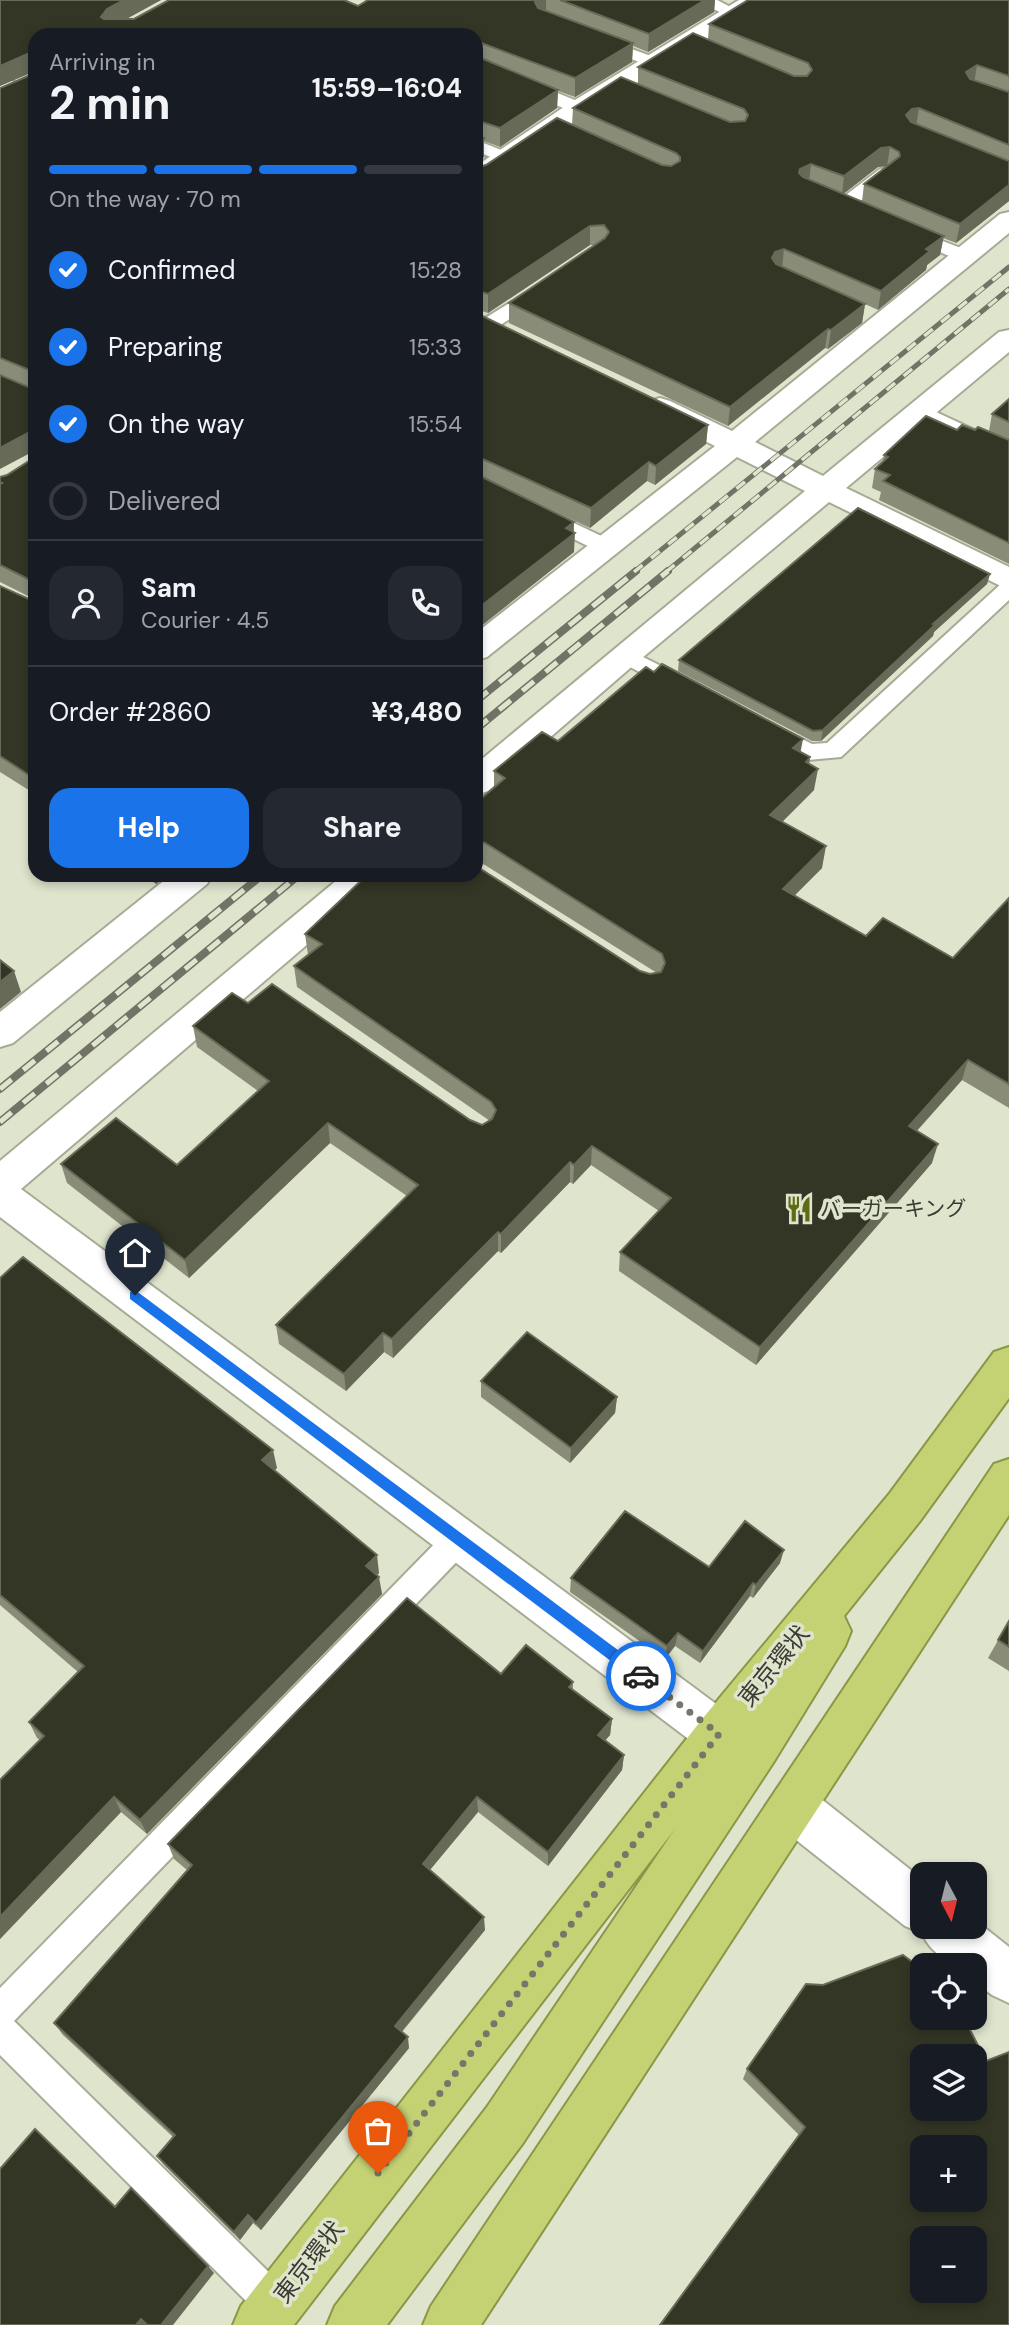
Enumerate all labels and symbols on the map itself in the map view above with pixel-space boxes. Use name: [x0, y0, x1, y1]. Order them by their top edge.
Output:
restaurant icon: バーガーキング: [784, 1194, 814, 1224]
place label: バーガーキング: [820, 1195, 966, 1223]
pin: [105, 1223, 165, 1295]
street label: 東京環状: [731, 1619, 816, 1713]
courier: [606, 1641, 676, 1711]
north arrow: [910, 1862, 987, 1939]
pin: [348, 2101, 408, 2173]
street label: 東京環状: [267, 2214, 350, 2309]

